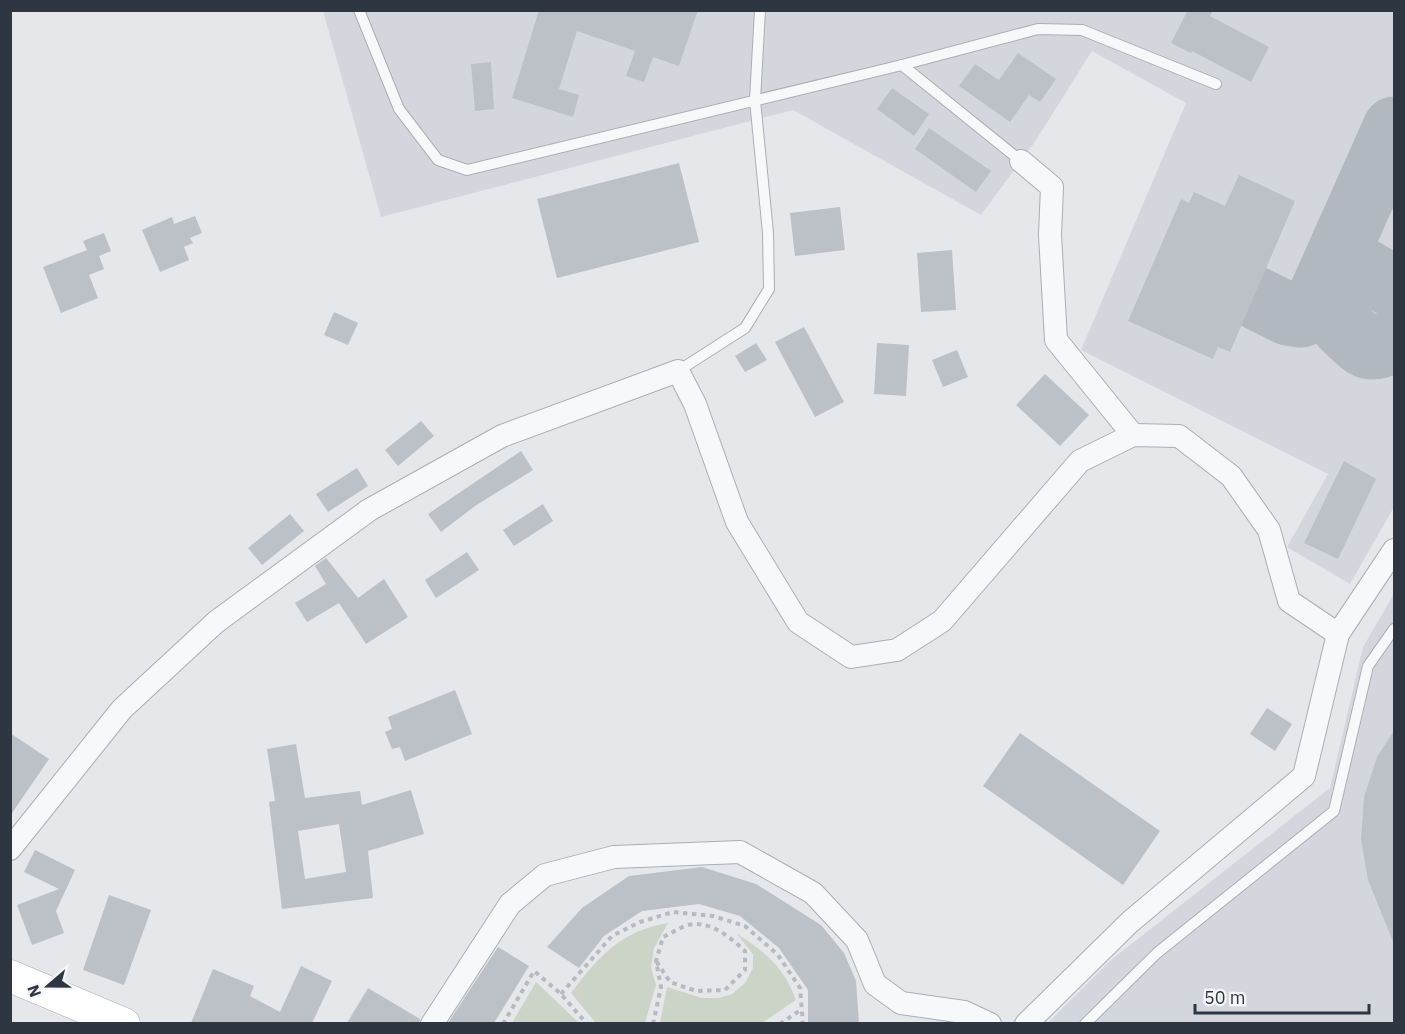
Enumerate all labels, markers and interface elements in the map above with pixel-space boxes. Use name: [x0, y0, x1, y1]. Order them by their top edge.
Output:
north arrow: [18, 956, 78, 1016]
scale bar: [1195, 977, 1369, 1015]
text: N: [23, 982, 45, 1000]
text: 50 m: [1204, 986, 1246, 1009]

